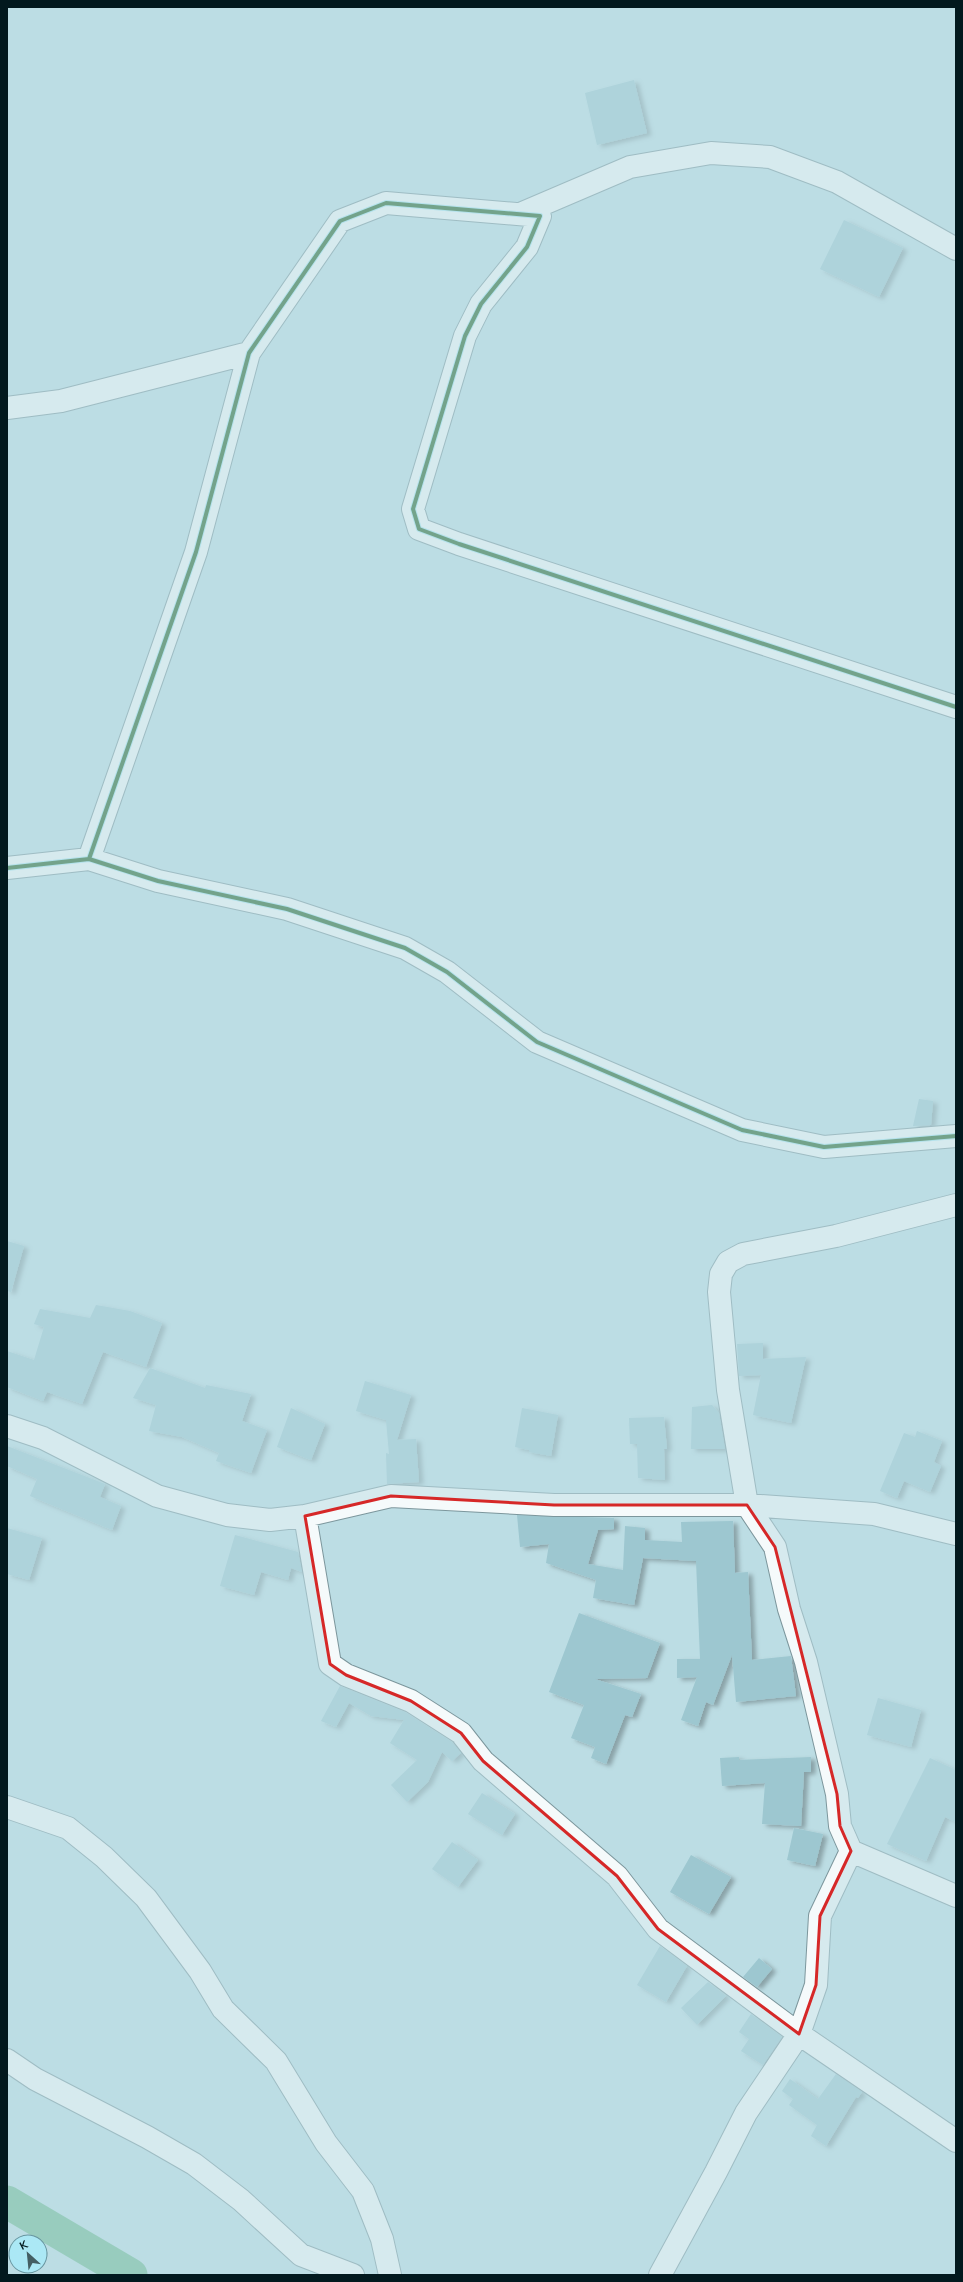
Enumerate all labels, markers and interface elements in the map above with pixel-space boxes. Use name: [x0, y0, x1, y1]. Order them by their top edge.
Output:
north arrow: [8, 2234, 48, 2274]
text: K: [17, 2237, 31, 2253]

